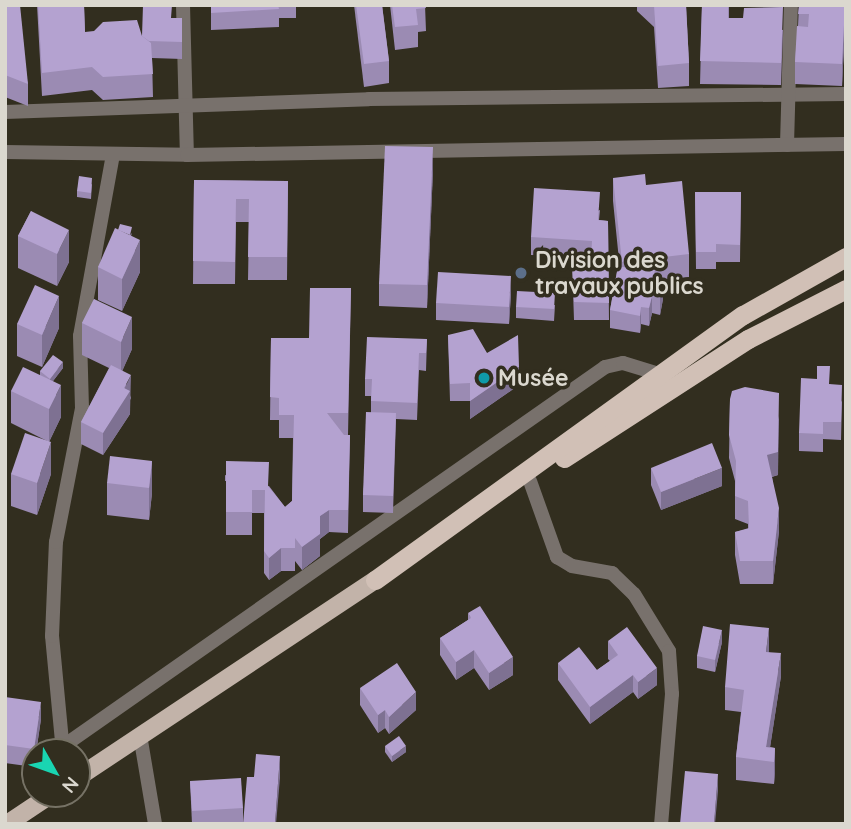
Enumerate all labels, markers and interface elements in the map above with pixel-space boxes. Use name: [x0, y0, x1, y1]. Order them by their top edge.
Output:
place label: Division des travaux publics: [535, 246, 704, 300]
marker: Division des travaux publics: [513, 265, 529, 281]
place label: Musée: [498, 364, 569, 392]
marker: Musée: [476, 370, 492, 386]
north arrow: [21, 738, 91, 808]
text: N: [57, 772, 84, 798]

